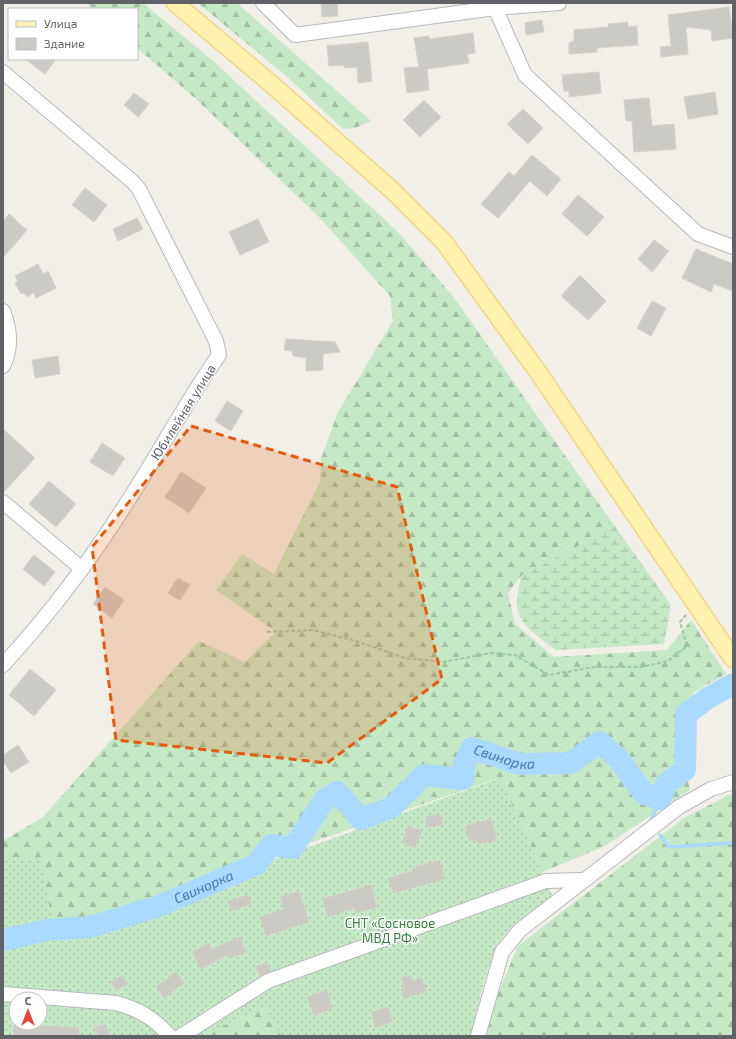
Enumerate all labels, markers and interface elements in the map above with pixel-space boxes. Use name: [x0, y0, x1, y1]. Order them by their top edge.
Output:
legend: [8, 8, 138, 60]
text: Улица: [44, 16, 77, 30]
text: Здание: [44, 36, 85, 50]
street label: Юбилейная улица: [147, 361, 219, 463]
water label: Свинорка: [472, 740, 535, 772]
water label: Свинорка: [171, 866, 236, 907]
park label: СНТ «Сосновое МВД РФ»: [345, 915, 435, 946]
north arrow: [8, 991, 48, 1031]
text: С: [25, 994, 32, 1007]

